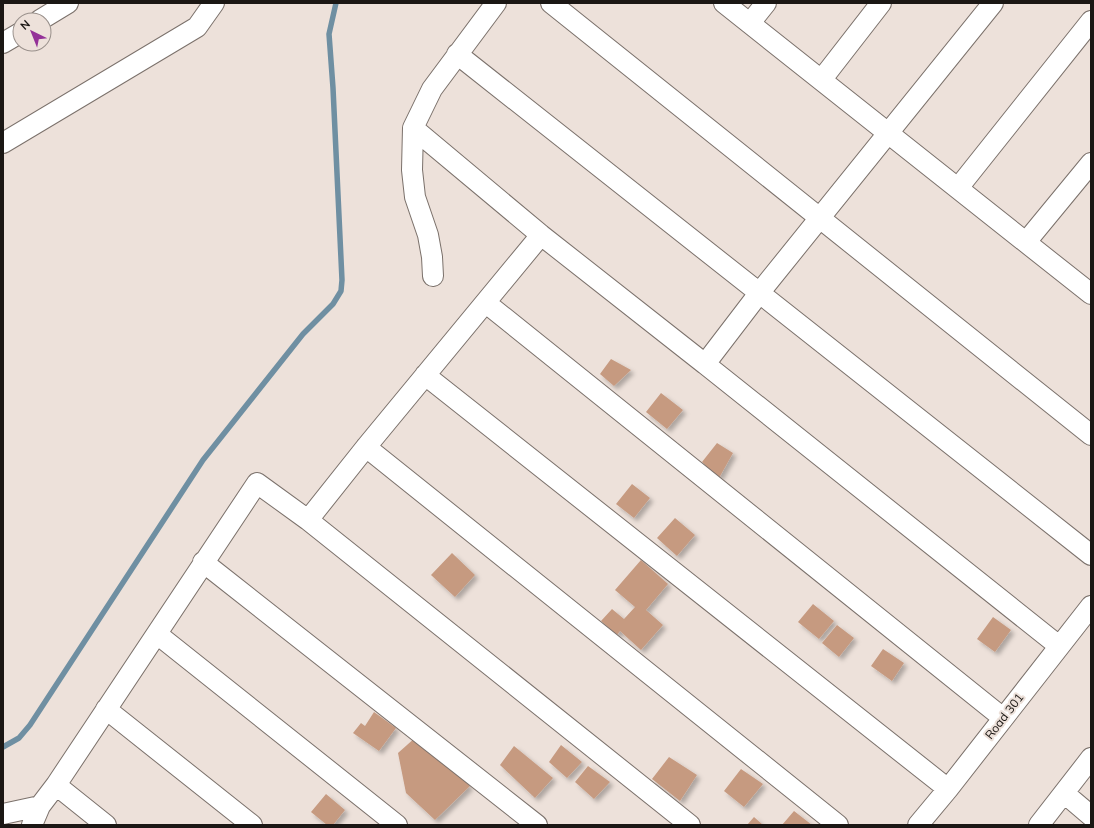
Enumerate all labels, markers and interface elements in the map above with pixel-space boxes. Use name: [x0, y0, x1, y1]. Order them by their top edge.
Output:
north arrow: [12, 12, 52, 52]
text: N: [17, 17, 33, 33]
street label: Road 301: [981, 690, 1027, 742]

